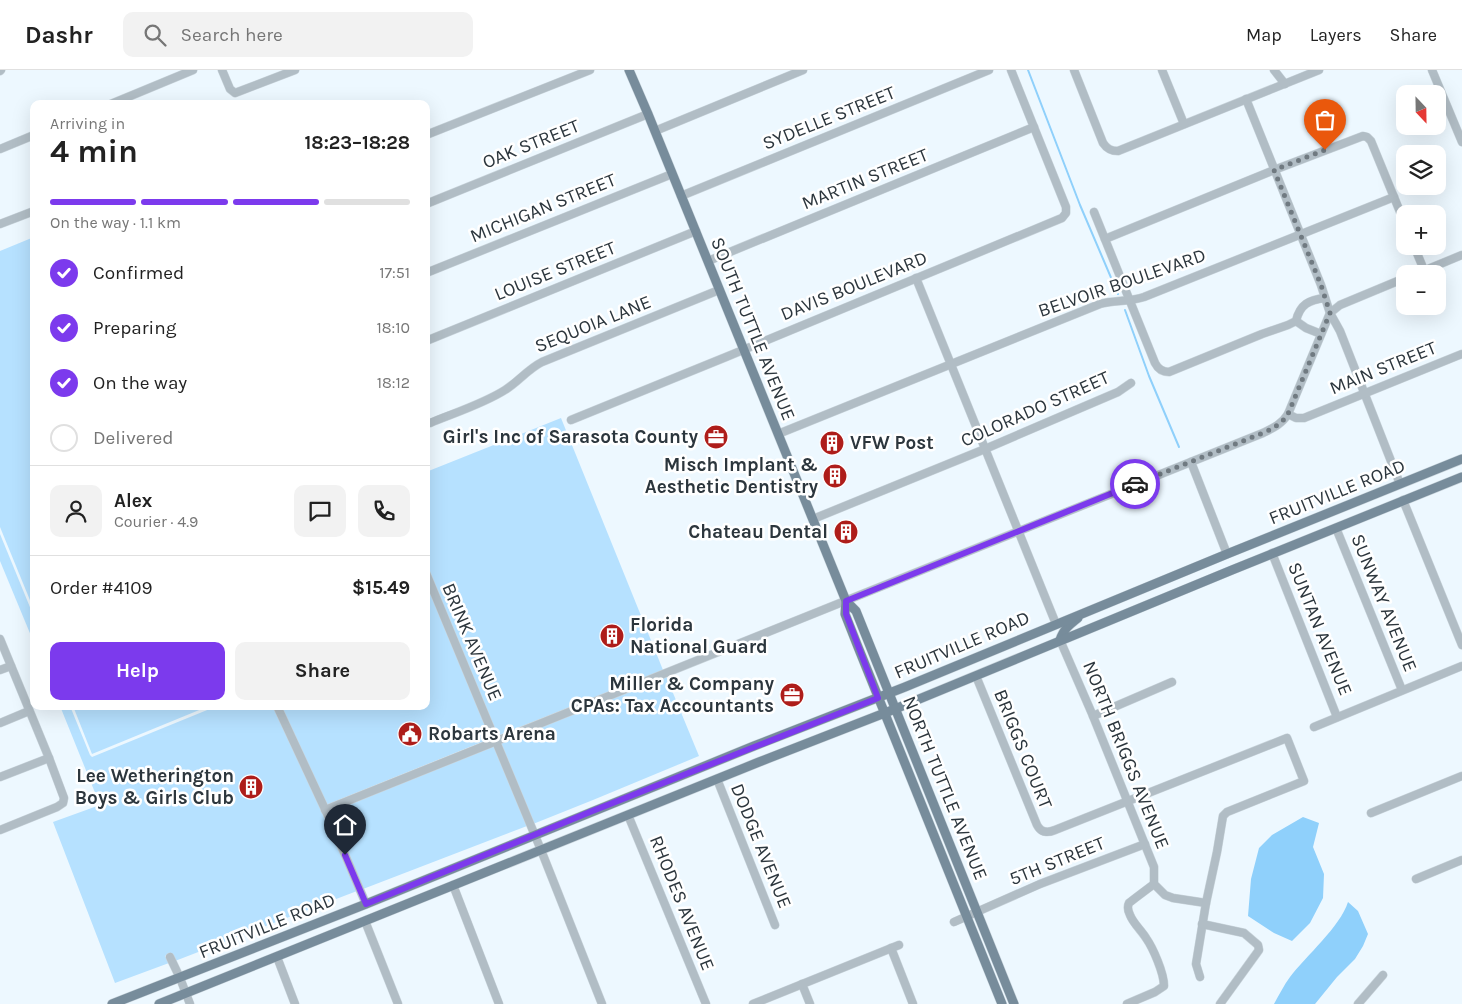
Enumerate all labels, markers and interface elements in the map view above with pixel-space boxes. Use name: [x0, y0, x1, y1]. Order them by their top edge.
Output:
search box: [123, 12, 473, 57]
text: Dashr: [25, 21, 93, 49]
icon: search: [141, 21, 169, 49]
text: Search here: [181, 24, 283, 46]
text: Map: [1246, 24, 1282, 46]
text: Layers: [1310, 24, 1362, 46]
text: Share: [1390, 24, 1437, 46]
street label: SYDELLE STREET: [759, 81, 899, 155]
north arrow: [1396, 85, 1446, 135]
map controls: [1396, 85, 1446, 315]
pin: [1304, 99, 1346, 150]
icon: bag: [1311, 106, 1339, 134]
text: Arriving in: [50, 114, 125, 133]
street label: OAK STREET: [479, 114, 583, 173]
text: 18:23–18:28: [305, 132, 410, 154]
text: 4 min: [50, 133, 138, 170]
street label: MARTIN STREET: [799, 143, 932, 214]
button: layers: [1396, 145, 1446, 195]
street label: MICHIGAN STREET: [467, 169, 620, 247]
button: +: [1396, 205, 1446, 255]
text: On the way · 1.1 km: [50, 213, 181, 232]
street label: SOUTH TUTTLE AVENUE: [706, 234, 800, 424]
street label: LOUISE STREET: [491, 236, 619, 305]
street label: BELVOIR BOULEVARD: [1035, 244, 1209, 322]
street label: DAVIS BOULEVARD: [777, 247, 931, 325]
icon: check: [50, 259, 78, 287]
text: Confirmed: [93, 262, 184, 284]
text: 17:51: [379, 263, 410, 282]
button: −: [1396, 265, 1446, 315]
street label: SEQUOIA LANE: [532, 291, 654, 357]
icon: check: [50, 314, 78, 342]
text: Preparing: [93, 317, 176, 339]
text: 18:10: [376, 318, 410, 337]
street label: MAIN STREET: [1326, 336, 1440, 399]
street label: COLORADO STREET: [957, 366, 1113, 452]
icon: check: [50, 369, 78, 397]
text: On the way: [93, 372, 187, 394]
text: 18:12: [377, 373, 410, 392]
office icon: Girl's Inc of Sarasota County: [703, 424, 729, 450]
place label: Girl's Inc of Sarasota County: [443, 426, 698, 448]
text: Delivered: [93, 427, 173, 449]
building icon: VFW Post: [819, 430, 845, 456]
place label: VFW Post: [850, 432, 934, 454]
place label: Misch Implant & Aesthetic Dentistry: [645, 454, 818, 498]
street label: FRUITVILLE ROAD: [1266, 455, 1408, 529]
courier: [1110, 459, 1160, 509]
building icon: Misch Implant & Aesthetic Dentistry: [822, 463, 848, 489]
icon: car: [1121, 470, 1149, 498]
button: person: [50, 485, 102, 537]
button: chat: [294, 485, 346, 537]
button: phone: [358, 485, 410, 537]
text: Alex: [114, 490, 152, 512]
text: Courier · 4.9: [114, 512, 198, 531]
building icon: Chateau Dental: [833, 519, 859, 545]
place label: Chateau Dental: [688, 521, 828, 543]
street label: SUNWAY AVENUE: [1346, 531, 1422, 675]
street label: SUNTAN AVENUE: [1283, 559, 1357, 699]
text: Order #4109: [50, 577, 153, 599]
text: $15.49: [352, 577, 410, 599]
street label: BRINK AVENUE: [437, 580, 507, 704]
street label: FRUITVILLE ROAD: [891, 607, 1033, 683]
place label: Florida National Guard: [630, 614, 768, 658]
building icon: Florida National Guard: [599, 623, 625, 649]
button: Help: [50, 642, 225, 700]
button: Share: [235, 642, 410, 700]
street label: NORTH BRIGGS AVENUE: [1078, 658, 1174, 852]
place label: Miller & Company CPAs: Tax Accountants: [571, 673, 774, 717]
office icon: Miller & Company CPAs: Tax Accountants: [779, 682, 805, 708]
street label: BRIGGS COURT: [989, 686, 1057, 812]
street label: NORTH TUTTLE AVENUE: [898, 693, 992, 883]
public building icon: Robarts Arena: [397, 721, 423, 747]
place label: Robarts Arena: [428, 723, 556, 745]
place label: Lee Wetherington Boys & Girls Club: [75, 765, 234, 809]
building icon: Lee Wetherington Boys & Girls Club: [238, 774, 264, 800]
street label: DODGE AVENUE: [726, 780, 796, 912]
pin: [324, 804, 366, 855]
icon: home: [331, 811, 359, 839]
street label: RHODES AVENUE: [645, 832, 719, 974]
street label: 5TH STREET: [1006, 832, 1108, 890]
street label: FRUITVILLE ROAD: [196, 889, 338, 963]

